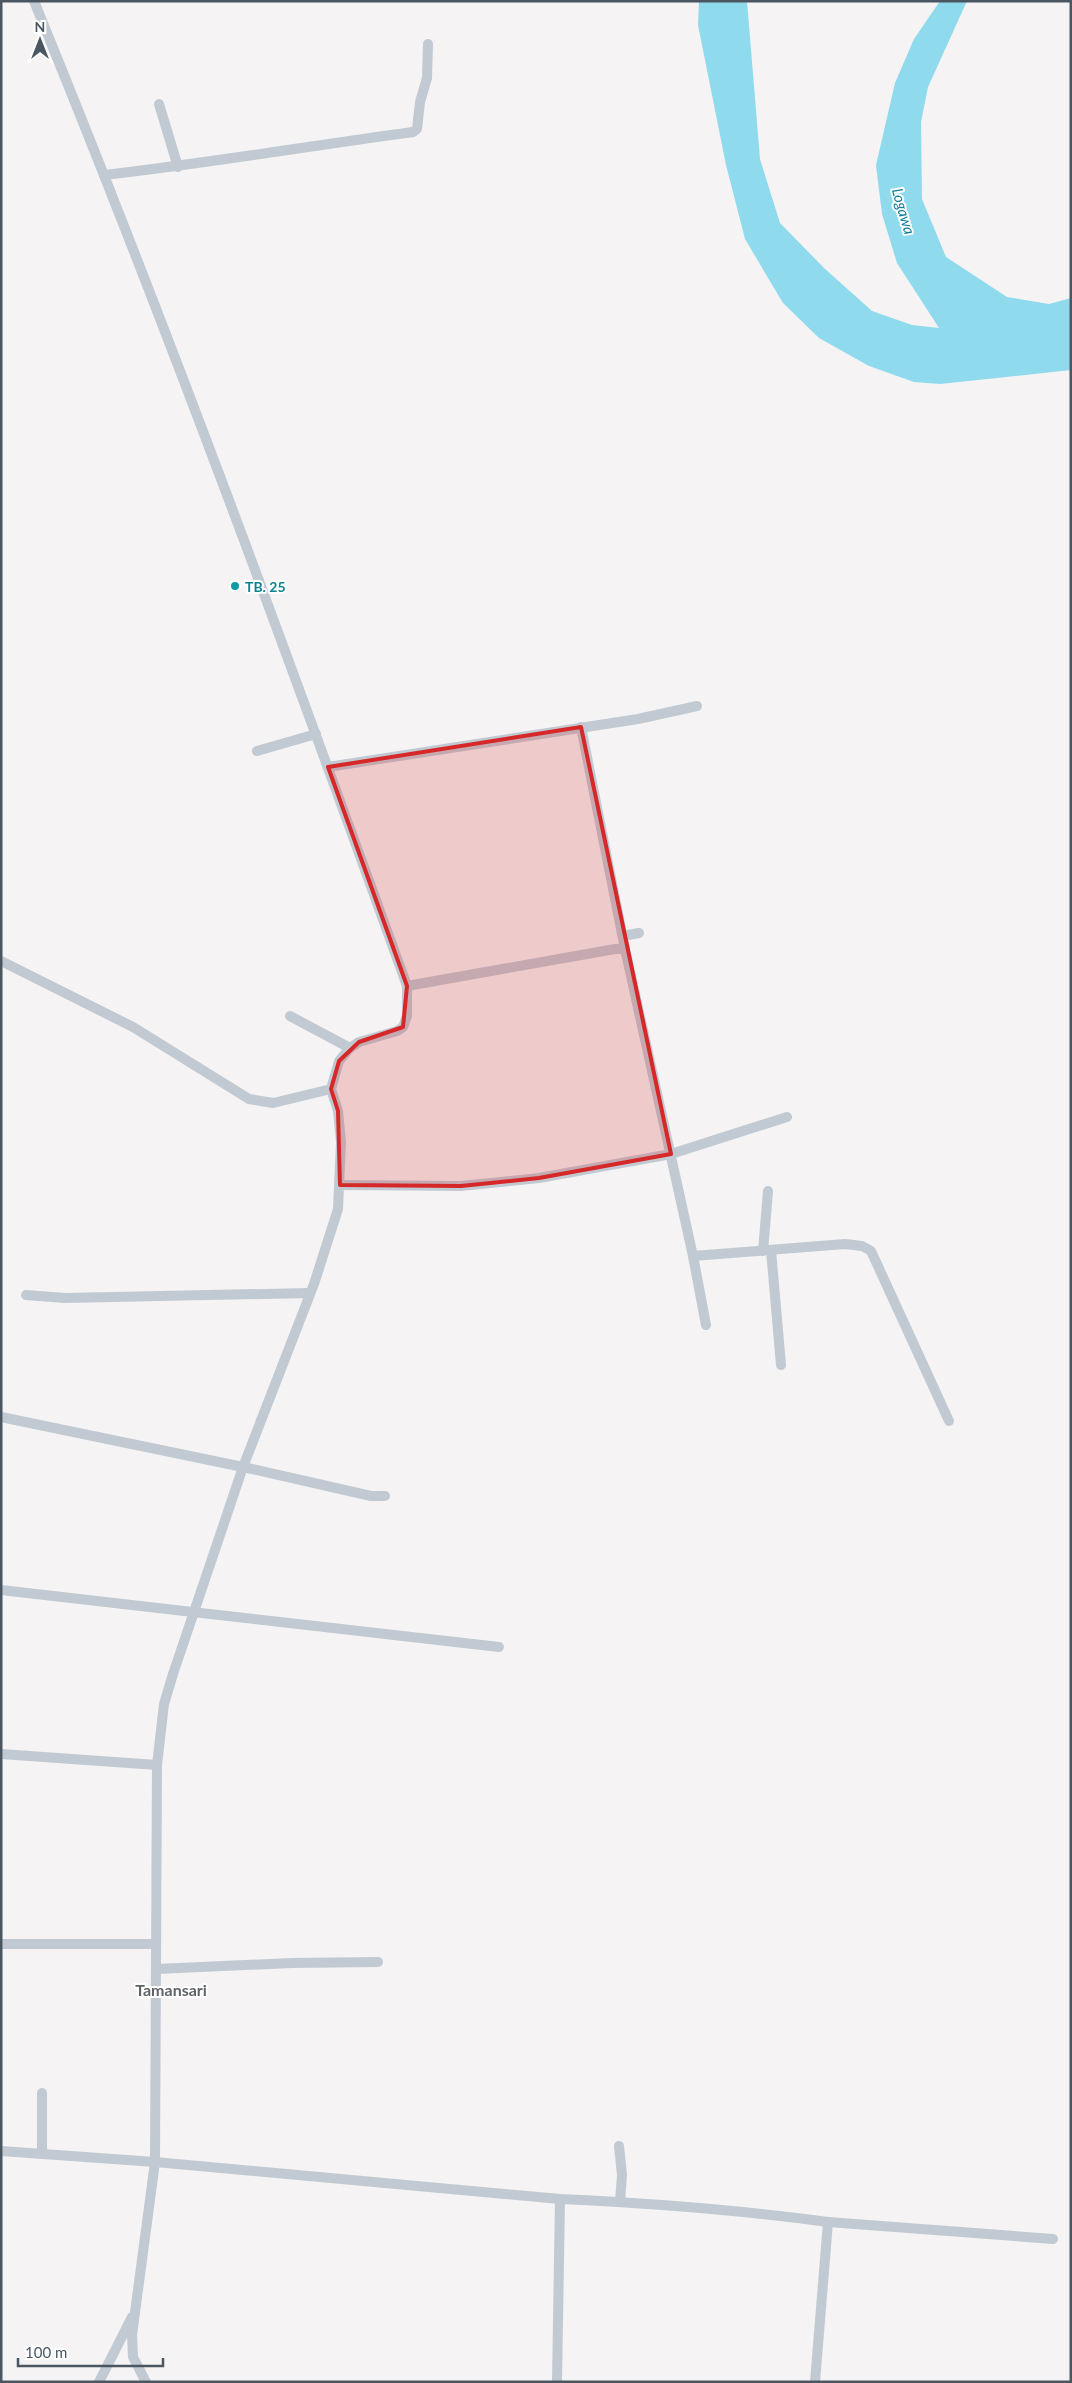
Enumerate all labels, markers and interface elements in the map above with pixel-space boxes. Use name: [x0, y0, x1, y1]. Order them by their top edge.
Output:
north arrow: [15, 15, 65, 65]
text: N: [35, 18, 45, 35]
water label: Logawa: [889, 186, 919, 237]
place label: TB. 25: [245, 578, 286, 595]
marker: TB. 25: [229, 580, 241, 592]
district label: Tamansari: [135, 1980, 207, 1999]
scale bar: [18, 2336, 162, 2368]
text: 100 m: [25, 2343, 67, 2361]

